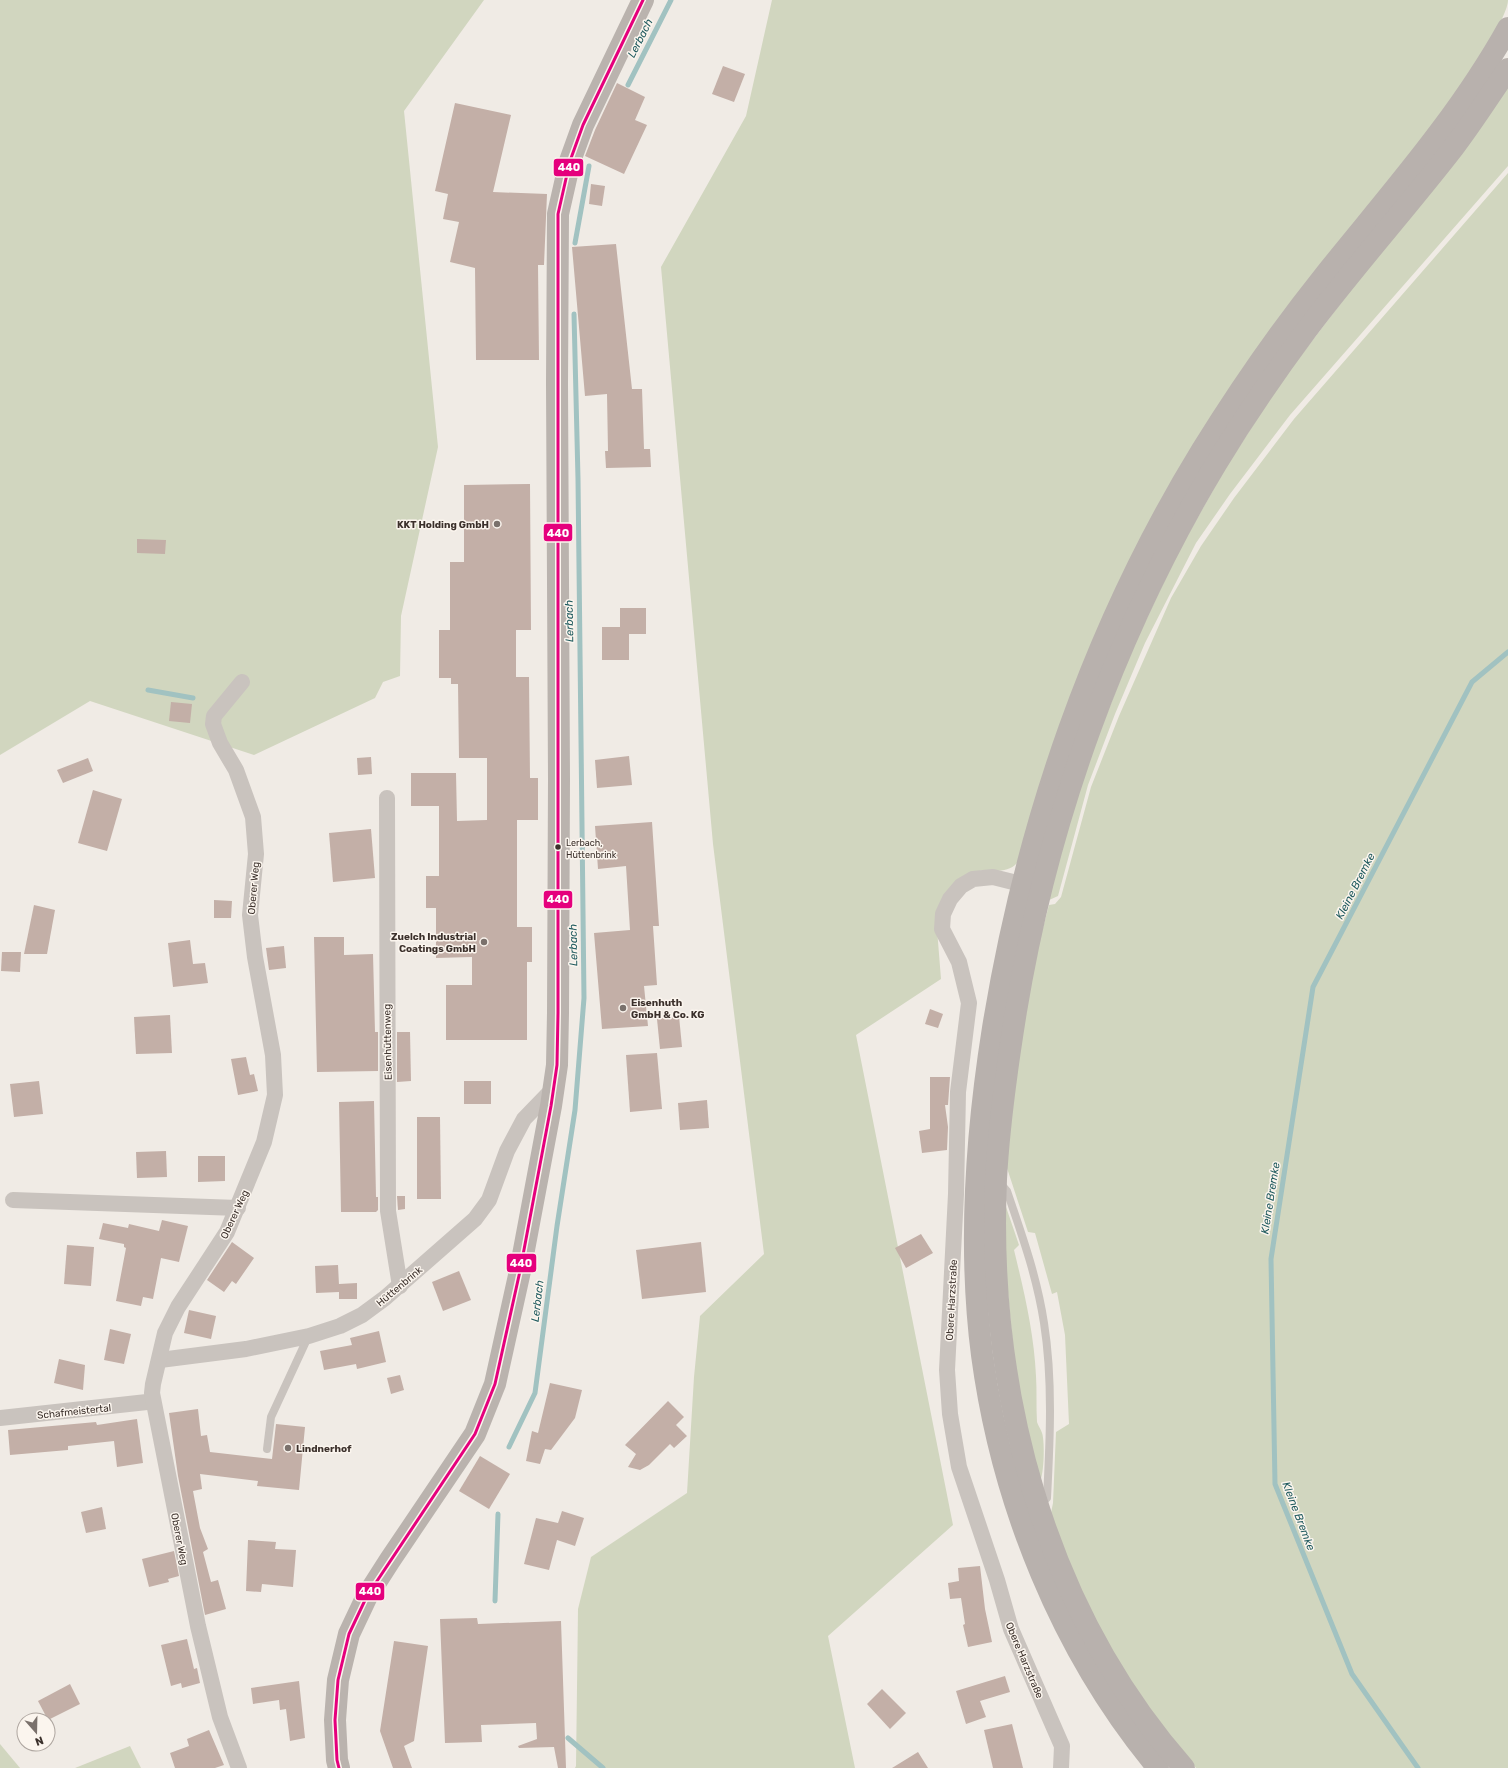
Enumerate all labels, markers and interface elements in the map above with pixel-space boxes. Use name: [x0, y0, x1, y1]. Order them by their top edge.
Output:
water label: Lerbach: [625, 16, 656, 60]
line badge: 440: [553, 158, 584, 177]
text: 440: [558, 161, 580, 174]
place label: KKT Holding GmbH: [397, 519, 489, 531]
marker: KKT Holding GmbH: [492, 519, 502, 529]
line badge: 440: [543, 523, 573, 542]
text: 440: [547, 527, 569, 540]
water label: Lerbach: [563, 600, 576, 642]
place label: Lerbach, Hüttenbrink: [566, 838, 617, 860]
marker: Lerbach, Hüttenbrink: [553, 842, 563, 852]
water label: Kleine Bremke: [1333, 851, 1378, 921]
street label: Oberer Weg: [246, 861, 262, 915]
line badge: 440: [543, 890, 573, 909]
text: 440: [547, 893, 569, 906]
water label: Lerbach: [567, 924, 580, 966]
place label: Zuelch Industrial Coatings GmbH: [391, 931, 476, 955]
marker: Zuelch Industrial Coatings GmbH: [479, 937, 489, 947]
place label: Eisenhuth GmbH & Co. KG: [631, 997, 704, 1021]
marker: Eisenhuth GmbH & Co. KG: [618, 1003, 628, 1013]
street label: Eisenhüttenweg: [381, 1004, 395, 1080]
water label: Kleine Bremke: [1258, 1161, 1283, 1235]
street label: Oberer Weg: [218, 1188, 252, 1241]
line badge: 440: [506, 1253, 537, 1273]
text: 440: [510, 1257, 532, 1270]
street label: Obere Harzstraße: [944, 1259, 960, 1341]
street label: Hüttenbrink: [374, 1264, 426, 1309]
water label: Lerbach: [528, 1279, 547, 1323]
street label: Schafmeistertal: [37, 1402, 112, 1422]
marker: Lindnerhof: [283, 1443, 293, 1453]
place label: Lindnerhof: [296, 1443, 352, 1455]
water label: Kleine Bremke: [1279, 1480, 1318, 1552]
street label: Oberer Weg: [168, 1512, 190, 1566]
line badge: 440: [355, 1582, 385, 1601]
text: 440: [359, 1585, 381, 1598]
street label: Obere Harzstraße: [1003, 1621, 1046, 1701]
north arrow: [16, 1712, 56, 1752]
text: N: [33, 1733, 45, 1748]

